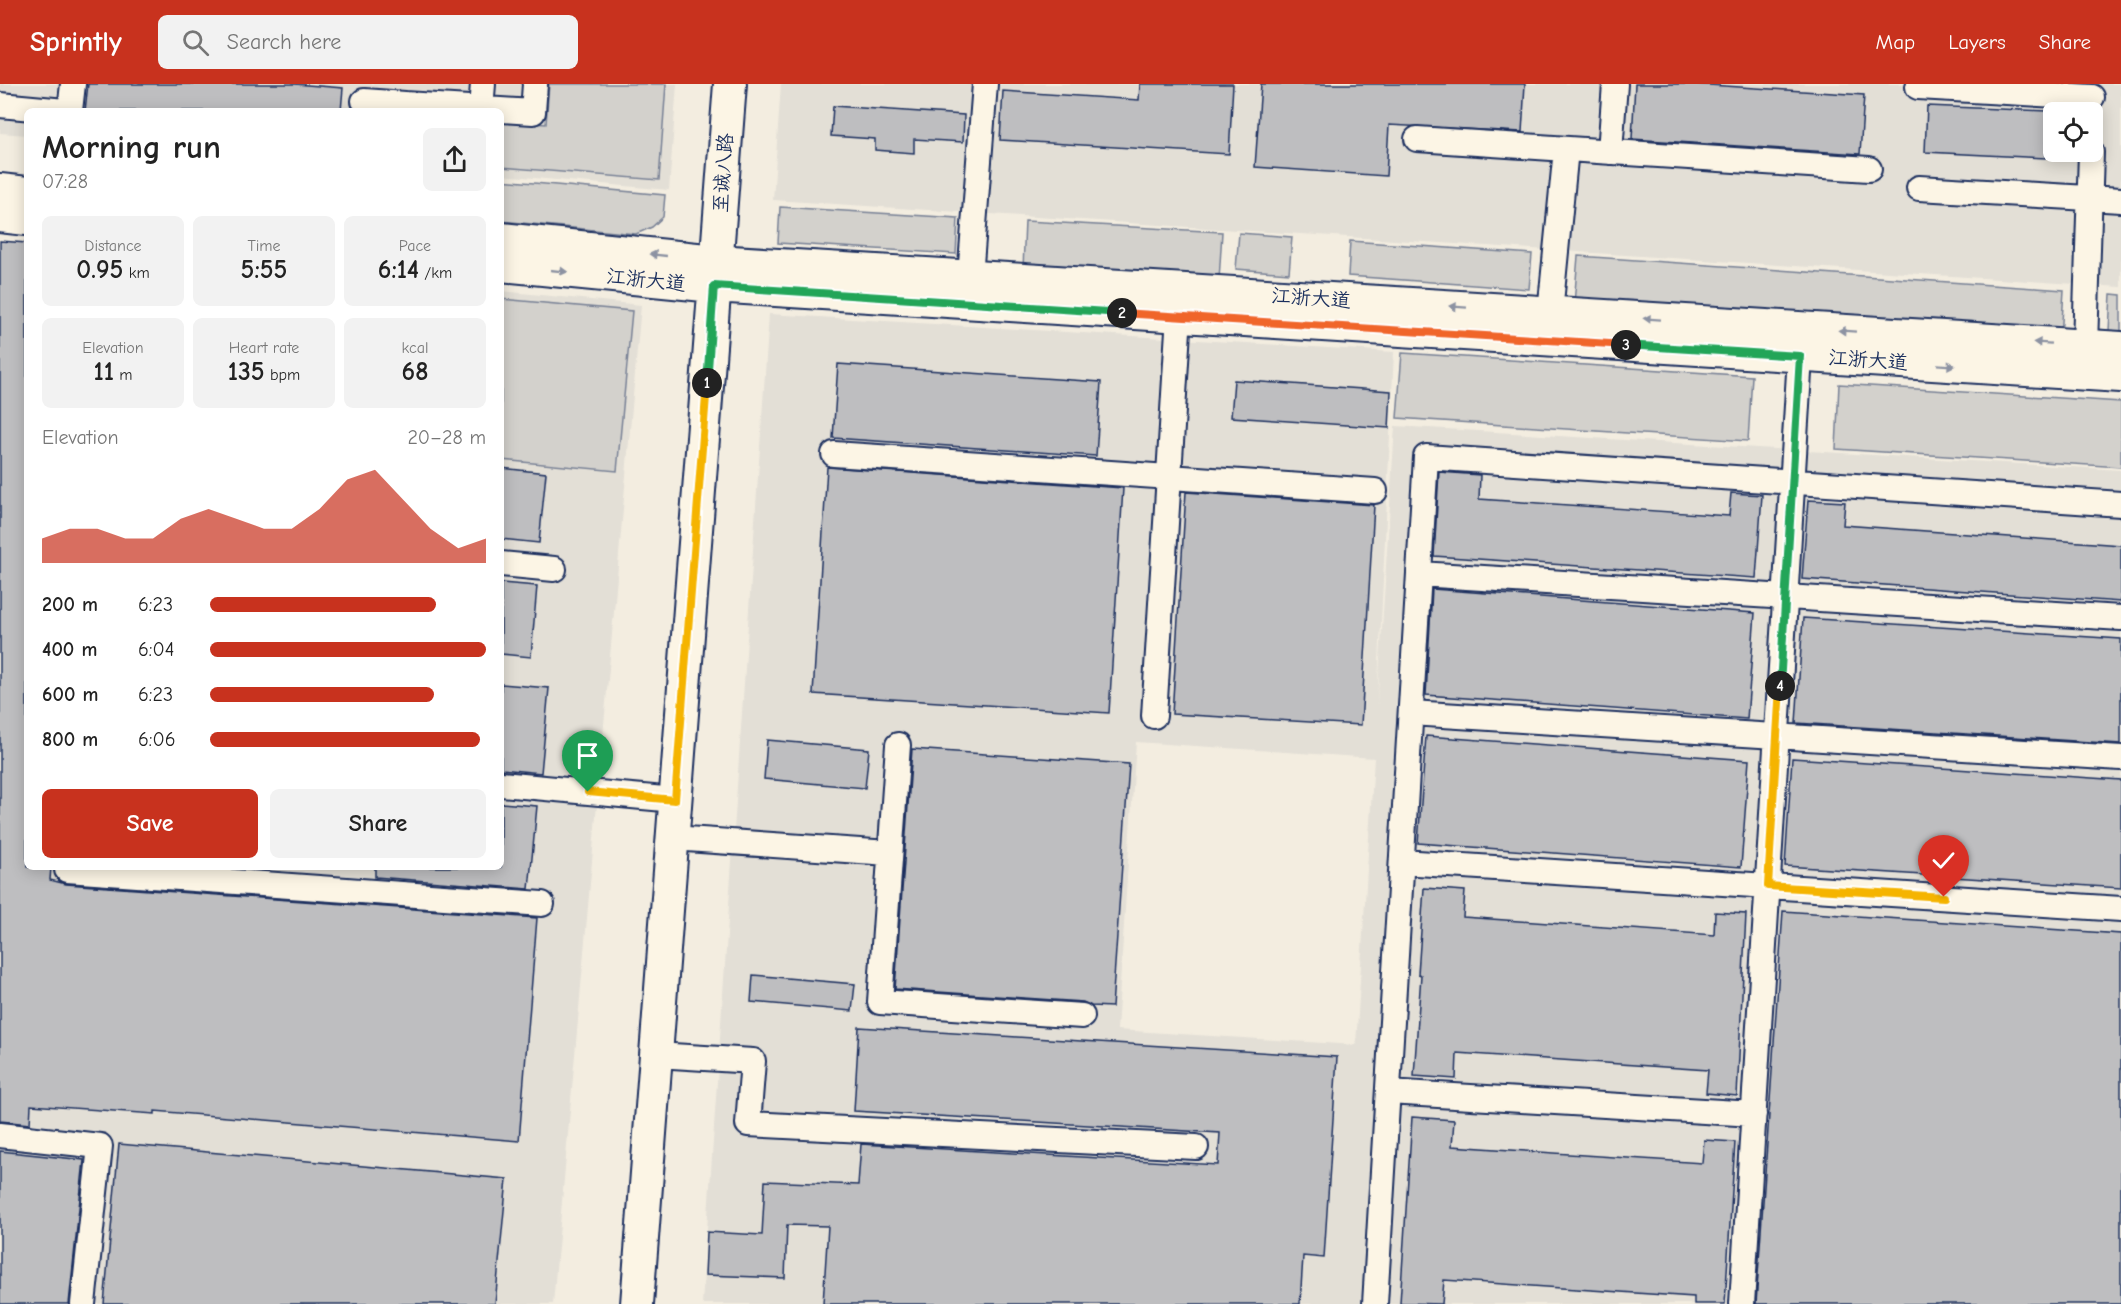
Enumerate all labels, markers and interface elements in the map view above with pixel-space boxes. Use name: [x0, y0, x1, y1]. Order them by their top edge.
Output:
search box: [158, 15, 578, 69]
text: Sprintly: [30, 26, 122, 58]
icon: search: [179, 26, 212, 59]
text: Search here: [227, 29, 341, 55]
text: Map: [1876, 30, 1915, 54]
text: Layers: [1948, 30, 2006, 54]
text: Share: [2039, 30, 2091, 54]
map controls: [2043, 102, 2103, 162]
button: locate: [2043, 102, 2103, 162]
text: Morning run: [42, 128, 221, 166]
button: share: [423, 128, 486, 191]
street label: 至诚八路: [709, 131, 737, 214]
text: 07:28: [42, 170, 88, 193]
text: Distance: [84, 237, 142, 255]
text: Time: [247, 237, 281, 255]
text: Pace: [399, 237, 431, 255]
one-way arrow: [649, 250, 668, 260]
text: 0.95: [76, 255, 123, 285]
text: 5:55: [241, 255, 287, 285]
text: 6:14: [378, 255, 419, 285]
text: km: [123, 264, 150, 282]
text: /km: [419, 264, 452, 282]
street label: 江浙大道: [605, 264, 687, 296]
one-way arrow: [550, 266, 569, 276]
street label: 江浙大道: [1270, 284, 1352, 312]
pin: 2: [1107, 298, 1137, 328]
one-way arrow: [1448, 302, 1467, 312]
text: 2: [1118, 304, 1126, 322]
one-way arrow: [1643, 315, 1662, 324]
one-way arrow: [1837, 327, 1856, 336]
pin: 3: [1611, 330, 1641, 360]
text: 3: [1622, 336, 1630, 354]
text: Elevation: [82, 339, 144, 357]
text: Heart rate: [229, 339, 299, 357]
text: kcal: [402, 339, 428, 357]
one-way arrow: [2032, 339, 2051, 348]
street label: 江浙大道: [1827, 346, 1909, 374]
text: 11: [93, 357, 114, 387]
text: 135: [228, 357, 265, 387]
text: 68: [402, 357, 428, 387]
one-way arrow: [1937, 361, 1956, 370]
text: m: [114, 366, 133, 384]
text: bpm: [265, 366, 300, 384]
pin: 1: [692, 368, 722, 398]
text: 1: [704, 374, 710, 392]
text: Elevation: [42, 426, 119, 449]
text: 20–28 m: [407, 426, 486, 449]
text: 200 m: [42, 593, 98, 616]
text: 6:23: [138, 593, 173, 616]
text: 400 m: [42, 638, 97, 661]
text: 6:04: [138, 638, 174, 661]
pin: 4: [1765, 671, 1795, 701]
text: 4: [1776, 677, 1784, 695]
text: 600 m: [42, 683, 98, 706]
text: 6:23: [138, 683, 173, 706]
text: 800 m: [42, 728, 98, 751]
text: 6:06: [138, 728, 175, 751]
pin: [562, 730, 613, 792]
icon: arrive: [571, 739, 604, 772]
button: Save: [42, 789, 258, 858]
button: Share: [270, 789, 486, 858]
pin: [1918, 835, 1969, 897]
icon: check: [1927, 844, 1960, 877]

